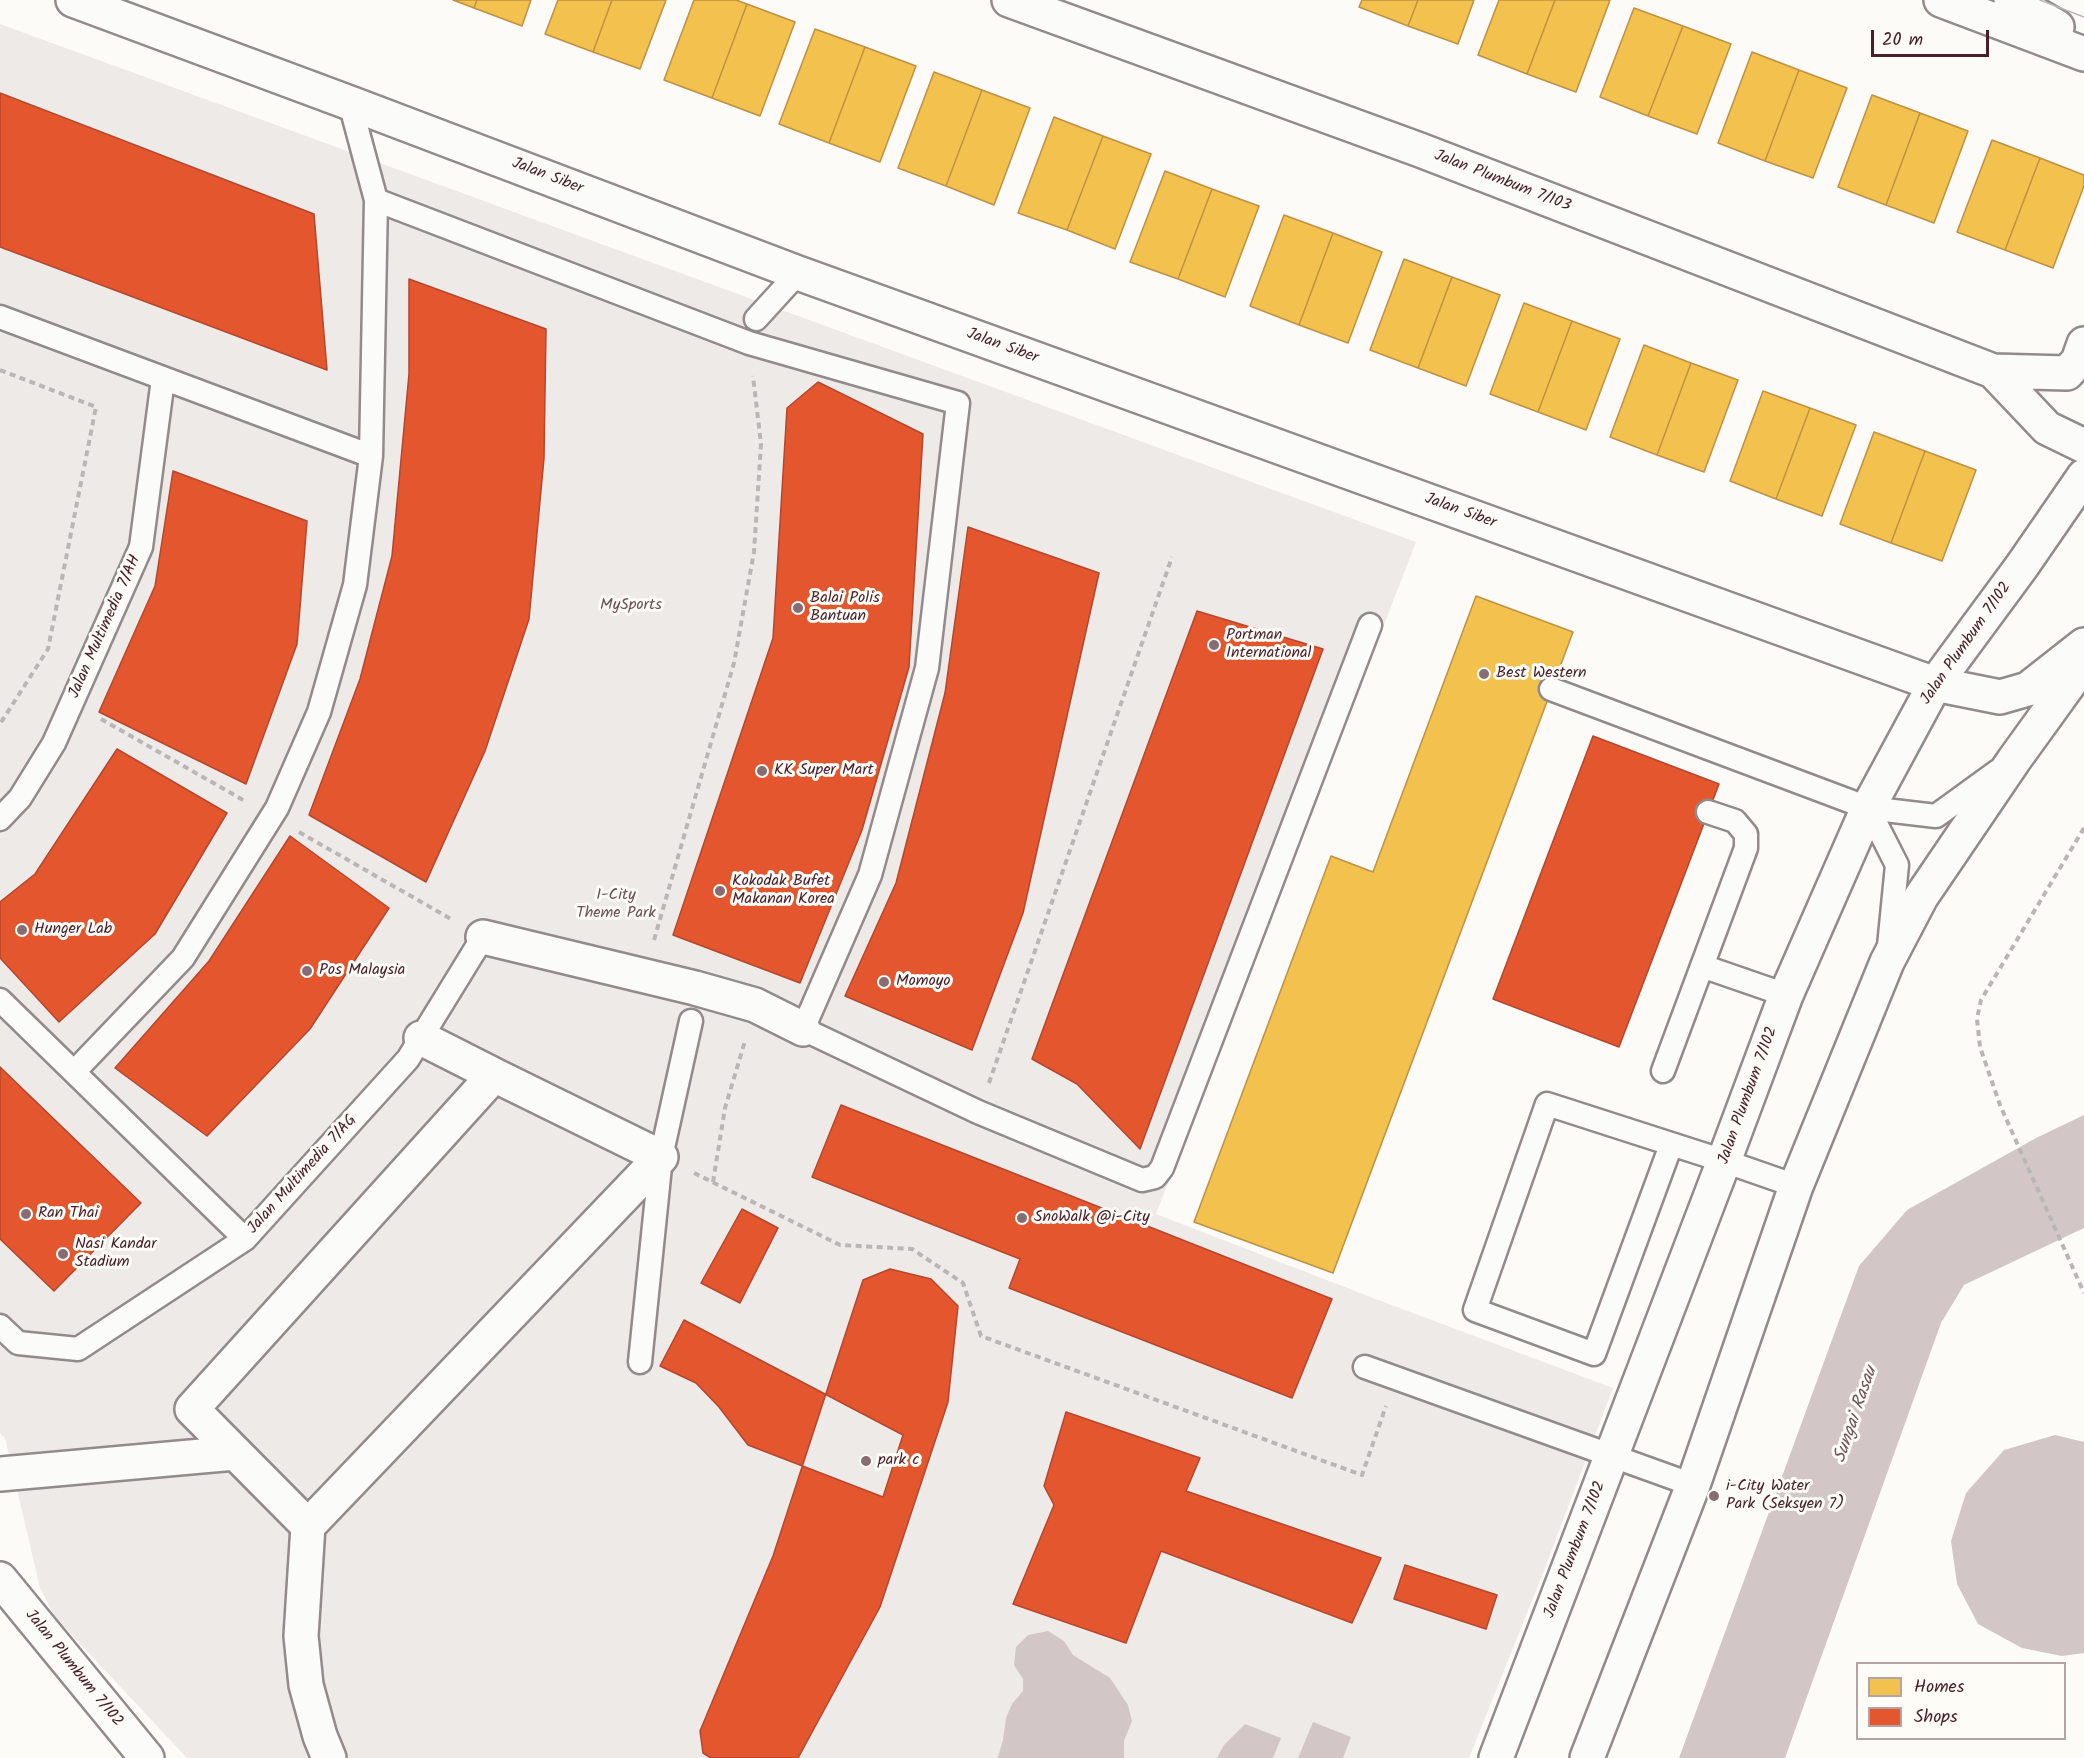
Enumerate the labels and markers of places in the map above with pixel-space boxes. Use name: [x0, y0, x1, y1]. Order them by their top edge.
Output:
place label: Balai Polis Bantuan: [810, 589, 880, 627]
marker: Balai Polis Bantuan: [791, 601, 805, 615]
place label: Portman International: [1226, 626, 1311, 664]
marker: Portman International: [1207, 638, 1221, 652]
place label: Best Western: [1496, 664, 1587, 684]
marker: Best Western: [1477, 667, 1491, 681]
place label: KK Super Mart: [774, 761, 874, 781]
marker: KK Super Mart: [755, 764, 769, 778]
place label: Kokodak Bufet Makanan Korea: [732, 872, 835, 910]
marker: Kokodak Bufet Makanan Korea: [713, 884, 727, 898]
place label: Hunger Lab: [34, 920, 112, 940]
marker: Hunger Lab: [15, 923, 29, 937]
place label: Pos Malaysia: [319, 961, 405, 981]
marker: Pos Malaysia: [300, 964, 314, 978]
place label: Momoyo: [896, 972, 951, 992]
marker: Momoyo: [877, 975, 891, 989]
place label: Ran Thai: [38, 1204, 98, 1224]
marker: Ran Thai: [19, 1207, 33, 1221]
place label: SnoWalk @i-City: [1034, 1208, 1150, 1228]
marker: SnoWalk @i-City: [1015, 1211, 1029, 1225]
place label: Nasi Kandar Stadium: [75, 1235, 157, 1273]
marker: Nasi Kandar Stadium: [56, 1247, 70, 1261]
place label: park c: [878, 1451, 919, 1471]
marker: park c: [859, 1454, 873, 1468]
place label: i-City Water Park (Seksyen 7): [1726, 1477, 1844, 1515]
marker: i-City Water Park (Seksyen 7): [1707, 1489, 1721, 1503]

